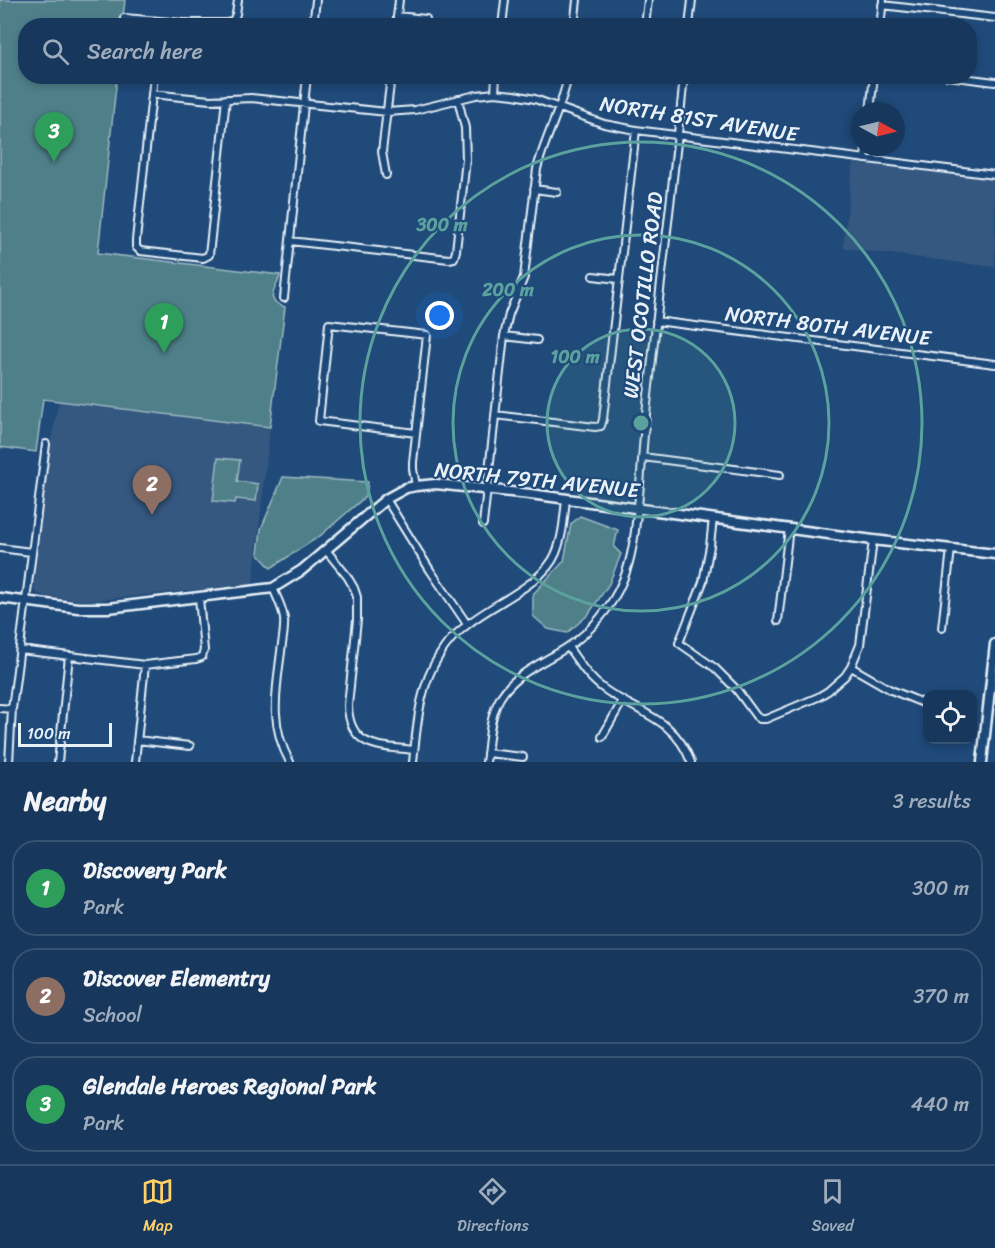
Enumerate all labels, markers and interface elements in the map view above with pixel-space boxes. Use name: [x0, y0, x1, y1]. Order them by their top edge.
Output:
search box: [18, 18, 977, 84]
text: Search here: [87, 32, 203, 71]
icon: search: [39, 35, 72, 68]
street label: NORTH 81ST AVENUE: [597, 85, 802, 154]
north arrow: [851, 102, 905, 156]
pin: 3: [34, 112, 74, 162]
street label: WEST OCOTILLO ROAD: [611, 189, 675, 400]
text: 300 m: [415, 209, 468, 241]
text: 200 m: [481, 274, 534, 306]
street label: NORTH 80TH AVENUE: [723, 295, 934, 358]
your location: [425, 301, 454, 330]
pin: 1: [144, 304, 184, 353]
text: 100 m: [551, 341, 600, 373]
centre of rings: [631, 413, 651, 433]
street label: NORTH 79TH AVENUE: [433, 450, 643, 510]
pin: 2: [132, 466, 172, 515]
map controls: [923, 690, 977, 744]
button: locate: [923, 690, 977, 744]
text: 100 m: [27, 719, 71, 748]
scale bar: [18, 720, 112, 748]
text: Nearby: [24, 778, 106, 824]
text: 3 results: [893, 784, 971, 819]
text: Discovery Park: [83, 851, 227, 890]
text: 1: [41, 871, 50, 906]
text: 300 m: [912, 871, 969, 906]
text: Park: [83, 890, 124, 925]
text: Discover Elementry: [83, 959, 270, 998]
text: 2: [40, 979, 51, 1014]
text: 370 m: [913, 979, 969, 1014]
text: School: [83, 998, 142, 1033]
text: Glendale Heroes Regional Park: [83, 1067, 377, 1106]
text: 3: [40, 1087, 51, 1122]
text: 440 m: [911, 1087, 969, 1122]
text: Park: [83, 1106, 124, 1141]
tab: Map: [141, 1175, 174, 1240]
tab: Directions: [457, 1175, 529, 1240]
tab: Saved: [811, 1175, 854, 1240]

